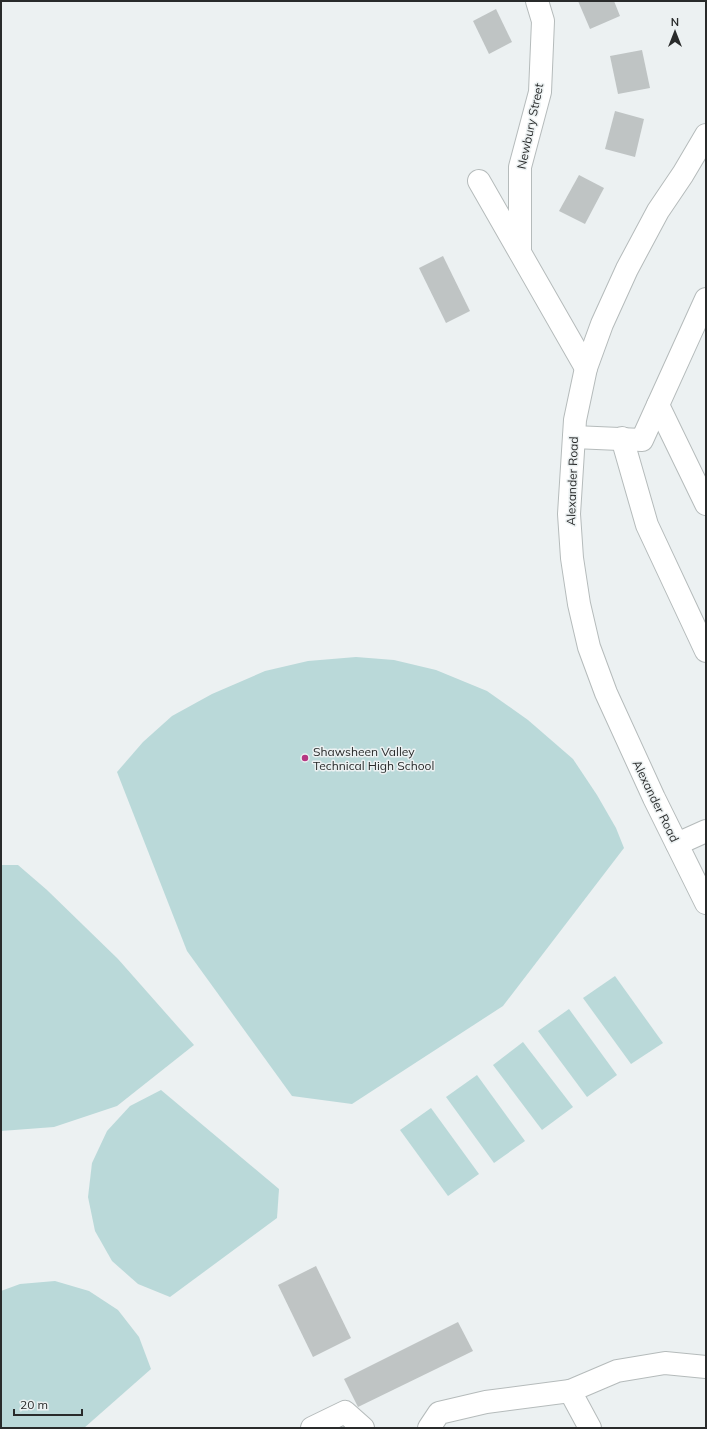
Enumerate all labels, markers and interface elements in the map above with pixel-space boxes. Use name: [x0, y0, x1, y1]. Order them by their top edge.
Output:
north arrow: [655, 12, 695, 52]
text: N: [671, 15, 679, 29]
street label: Newbury Street: [514, 82, 546, 170]
street label: Alexander Road: [563, 436, 581, 526]
place label: Shawsheen Valley Technical High School: [313, 744, 434, 773]
marker: Shawsheen Valley Technical High School: [300, 753, 310, 763]
street label: Alexander Road: [630, 758, 682, 844]
scale bar: [14, 1391, 82, 1417]
text: 20 m: [20, 1397, 48, 1412]

